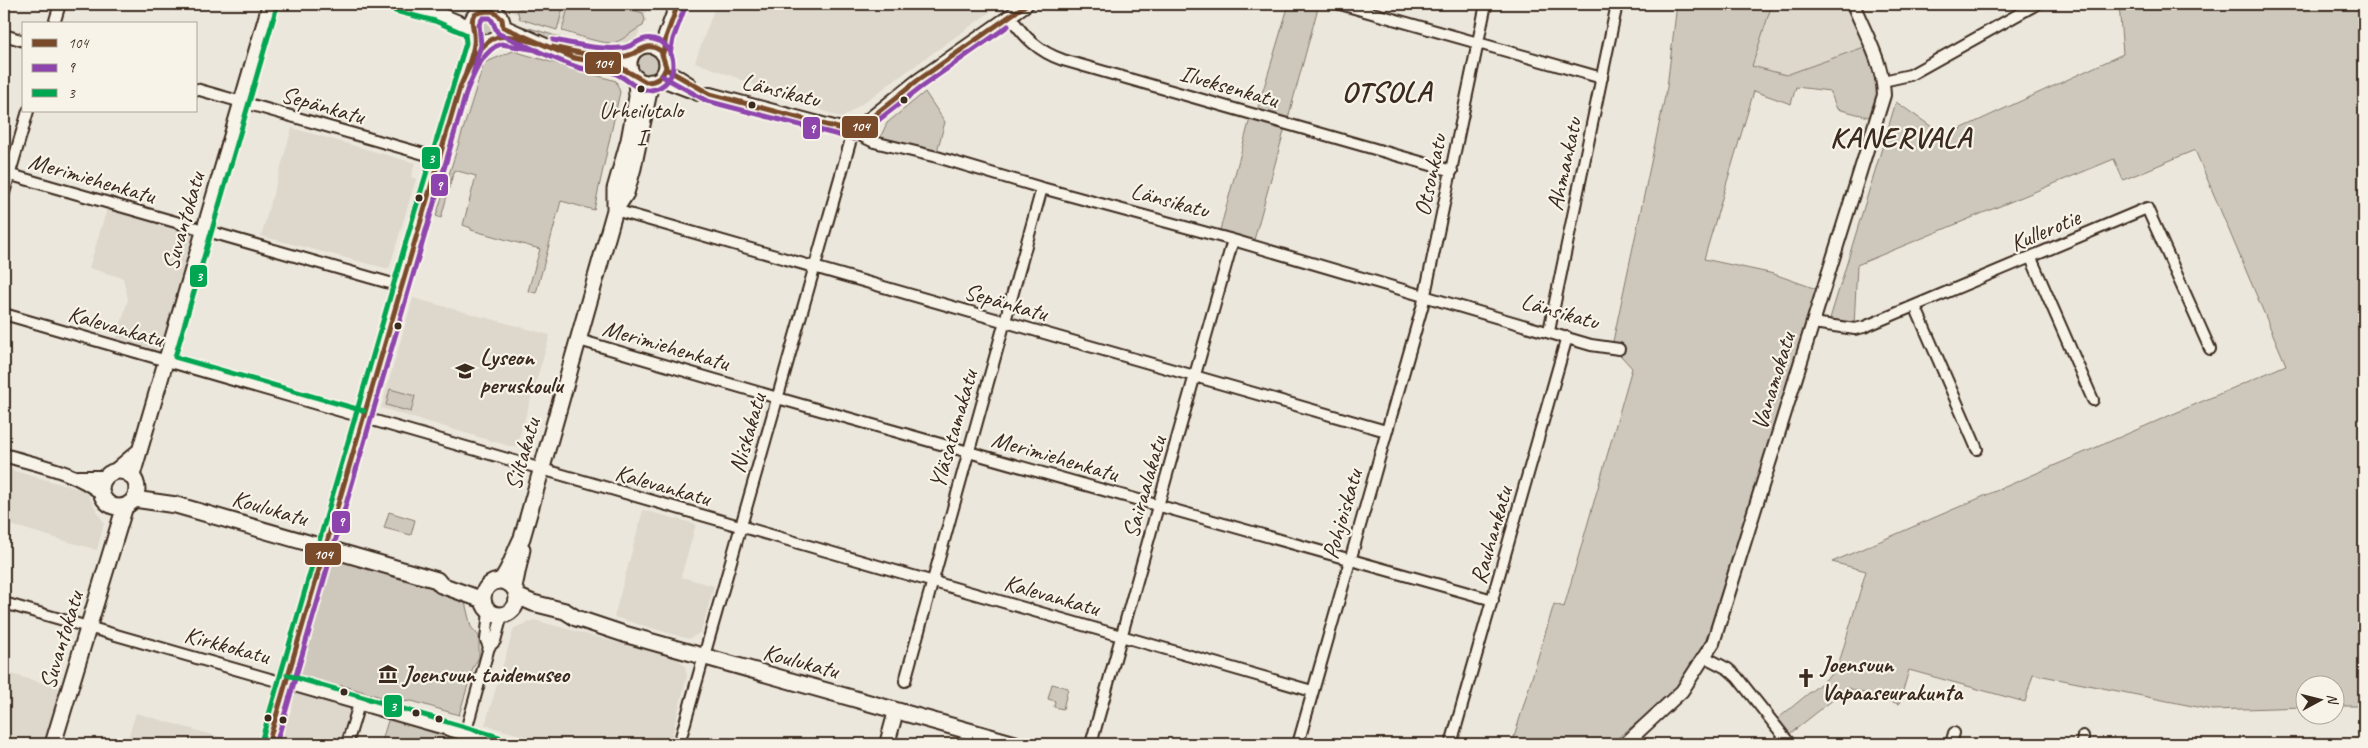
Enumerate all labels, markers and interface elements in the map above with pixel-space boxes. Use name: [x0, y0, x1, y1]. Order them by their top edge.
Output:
legend: [22, 22, 198, 112]
text: 104: [68, 34, 90, 53]
line badge: 104: [584, 51, 622, 75]
text: 104: [594, 55, 614, 72]
text: 9: [68, 58, 76, 77]
street label: Ilveksenkatu: [1176, 58, 1284, 115]
street label: Länsikatu: [739, 66, 825, 115]
district label: OTSOLA: [1342, 73, 1433, 110]
street label: Sepänkatu: [278, 79, 370, 132]
text: 3: [68, 84, 76, 103]
marker: Urheilutalo I: [636, 84, 646, 94]
unlabelled marker: [899, 95, 909, 105]
place label: Urheilutalo I: [599, 96, 686, 153]
unlabelled marker: [747, 100, 757, 110]
street label: Ahmankatu: [1540, 113, 1589, 213]
line badge: 104: [841, 115, 879, 139]
line badge: 9: [802, 116, 821, 140]
text: 104: [851, 118, 871, 135]
district label: KANERVALA: [1830, 119, 1973, 156]
text: 9: [809, 120, 817, 137]
street label: Otsonkatu: [1407, 129, 1454, 219]
street label: Merimiehenkatu: [25, 146, 161, 211]
line badge: 3: [421, 146, 441, 170]
text: 3: [428, 150, 436, 167]
street label: Suvantokatu: [155, 166, 212, 274]
line badge: 9: [430, 173, 449, 197]
street label: Länsikatu: [1128, 175, 1214, 225]
text: 9: [436, 177, 444, 194]
unlabelled marker: [414, 193, 424, 203]
street label: Kullerotie: [2006, 201, 2086, 258]
line badge: 3: [189, 264, 208, 288]
text: 3: [196, 268, 204, 285]
street label: Sepänkatu: [961, 276, 1053, 329]
street label: Länsikatu: [1518, 286, 1604, 337]
street label: Kalevankatu: [65, 298, 169, 355]
street label: Merimiehenkatu: [599, 313, 735, 378]
unlabelled marker: [393, 321, 403, 331]
street label: Vanamokatu: [1744, 326, 1803, 434]
place label: Lyseon peruskoulu: [480, 342, 565, 400]
school or university icon: Lyseon peruskoulu: [454, 360, 476, 382]
street label: Yläsatamakatu: [922, 364, 985, 492]
street label: Niskakatu: [721, 388, 773, 476]
street label: Siltakatu: [497, 412, 547, 494]
street label: Merimiehenkatu: [988, 424, 1124, 489]
street label: Sairaalakatu: [1115, 431, 1173, 541]
street label: Kalevankatu: [612, 457, 716, 514]
street label: Pohjoiskatu: [1315, 464, 1370, 562]
street label: Rauhankatu: [1463, 481, 1520, 587]
street label: Koulukatu: [229, 483, 313, 534]
line badge: 9: [331, 510, 351, 534]
text: 9: [338, 513, 346, 530]
line badge: 104: [304, 542, 342, 566]
text: 104: [314, 546, 334, 563]
street label: Kalevankatu: [1001, 567, 1105, 624]
street label: Suvantokatu: [32, 585, 91, 693]
street label: Kirkkokatu: [181, 619, 275, 671]
street label: Koulukatu: [760, 637, 844, 686]
place label: Joensuun Vapaaseurakunta: [1819, 649, 1964, 707]
place label: Joensuun taidemuseo: [401, 659, 571, 689]
museum icon: Joensuun taidemuseo: [377, 663, 399, 685]
church icon: Joensuun Vapaaseurakunta: [1795, 667, 1817, 689]
north arrow: [2296, 676, 2346, 726]
unlabelled marker: [339, 687, 349, 697]
text: N: [2323, 693, 2342, 706]
line badge: 3: [383, 694, 403, 718]
text: 3: [390, 698, 398, 715]
unlabelled marker: [411, 708, 421, 718]
unlabelled marker: [263, 713, 273, 723]
unlabelled marker: [434, 714, 444, 724]
unlabelled marker: [278, 715, 288, 725]

